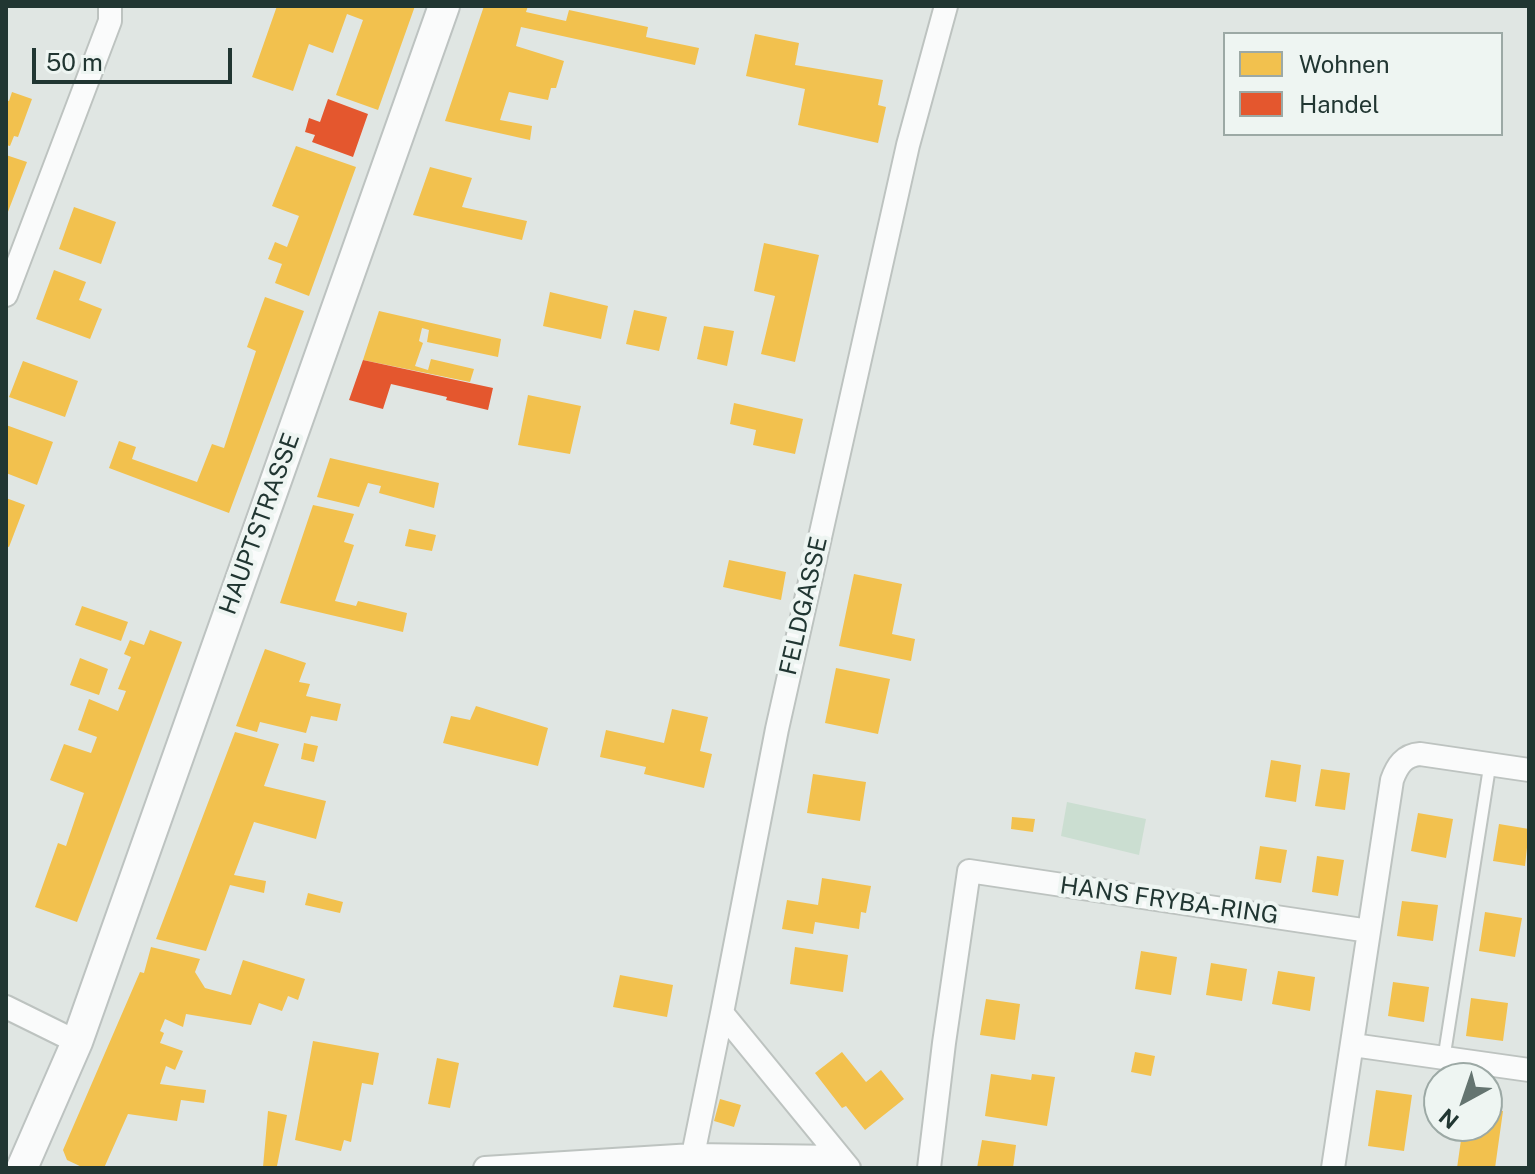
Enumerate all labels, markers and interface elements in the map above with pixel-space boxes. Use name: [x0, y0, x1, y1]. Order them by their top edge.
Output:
scale bar: [36, 32, 236, 82]
legend: [1223, 32, 1503, 136]
text: 50 m: [46, 48, 103, 76]
text: Wohnen: [1299, 50, 1390, 78]
text: Handel: [1299, 90, 1380, 118]
street label: HAUPTSTRASSE: [214, 429, 306, 619]
street label: FELDGASSE: [774, 534, 834, 678]
street label: HANS FRYBA-RING: [1058, 871, 1280, 931]
north arrow: [1423, 1062, 1503, 1142]
text: N: [1434, 1103, 1464, 1134]

